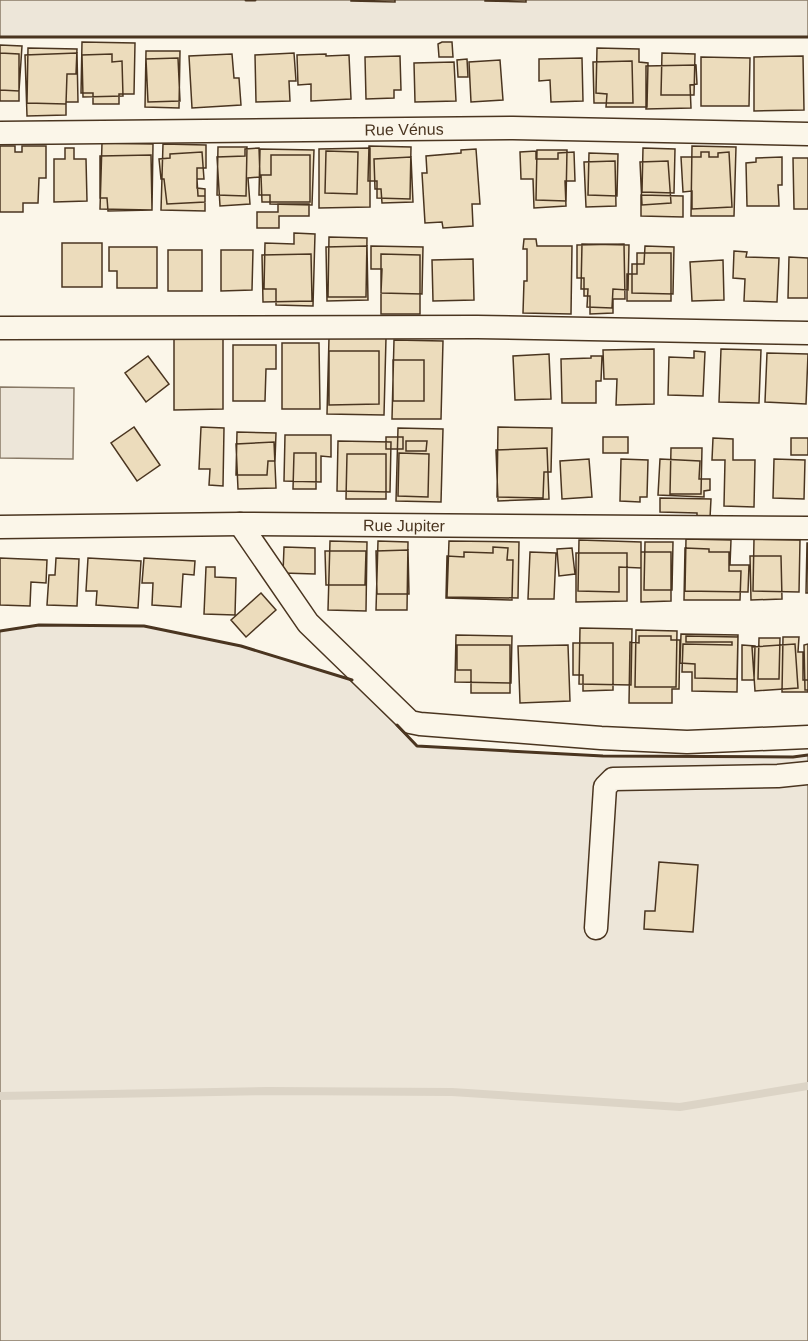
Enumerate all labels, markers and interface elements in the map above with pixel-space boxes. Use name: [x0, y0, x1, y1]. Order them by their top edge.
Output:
street label: Rue Vénus: [364, 120, 444, 138]
street label: Rue Jupiter: [363, 516, 446, 534]

